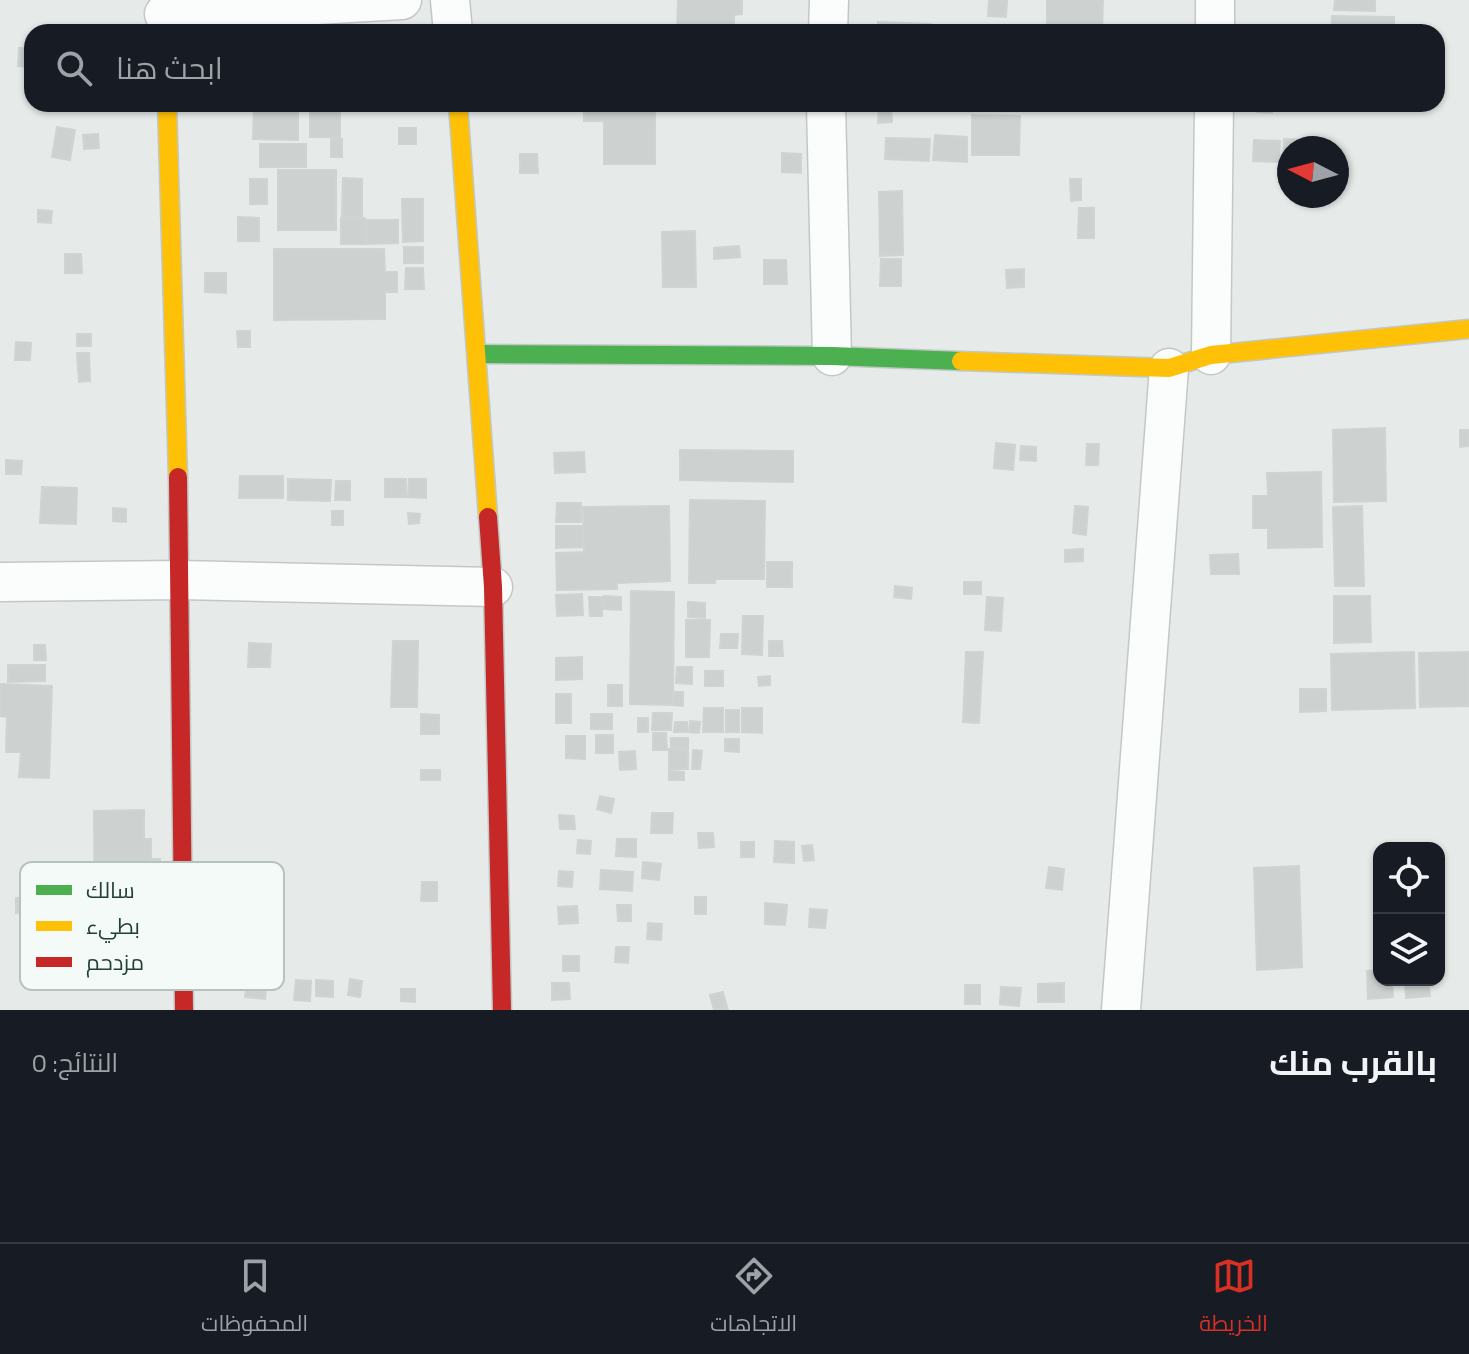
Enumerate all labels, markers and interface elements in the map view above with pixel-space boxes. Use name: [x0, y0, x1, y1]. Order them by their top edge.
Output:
search box: [24, 24, 1445, 112]
text: ابحث هنا: [116, 45, 223, 91]
icon: search: [52, 46, 96, 90]
north arrow: [1277, 136, 1349, 208]
map controls: [1373, 842, 1445, 986]
button: locate: [1373, 842, 1445, 914]
legend: [20, 862, 284, 990]
text: سالك: [86, 873, 135, 907]
text: بطيء: [86, 909, 140, 943]
button: layers: [1373, 914, 1445, 986]
text: مزدحم: [86, 945, 144, 979]
text: بالقرب منك: [1269, 1036, 1437, 1088]
text: النتائج: 0: [32, 1043, 118, 1082]
tab: المحفوظات: [201, 1254, 308, 1344]
tab: الاتجاهات: [710, 1254, 797, 1344]
tab: الخريطة: [1199, 1254, 1268, 1344]

